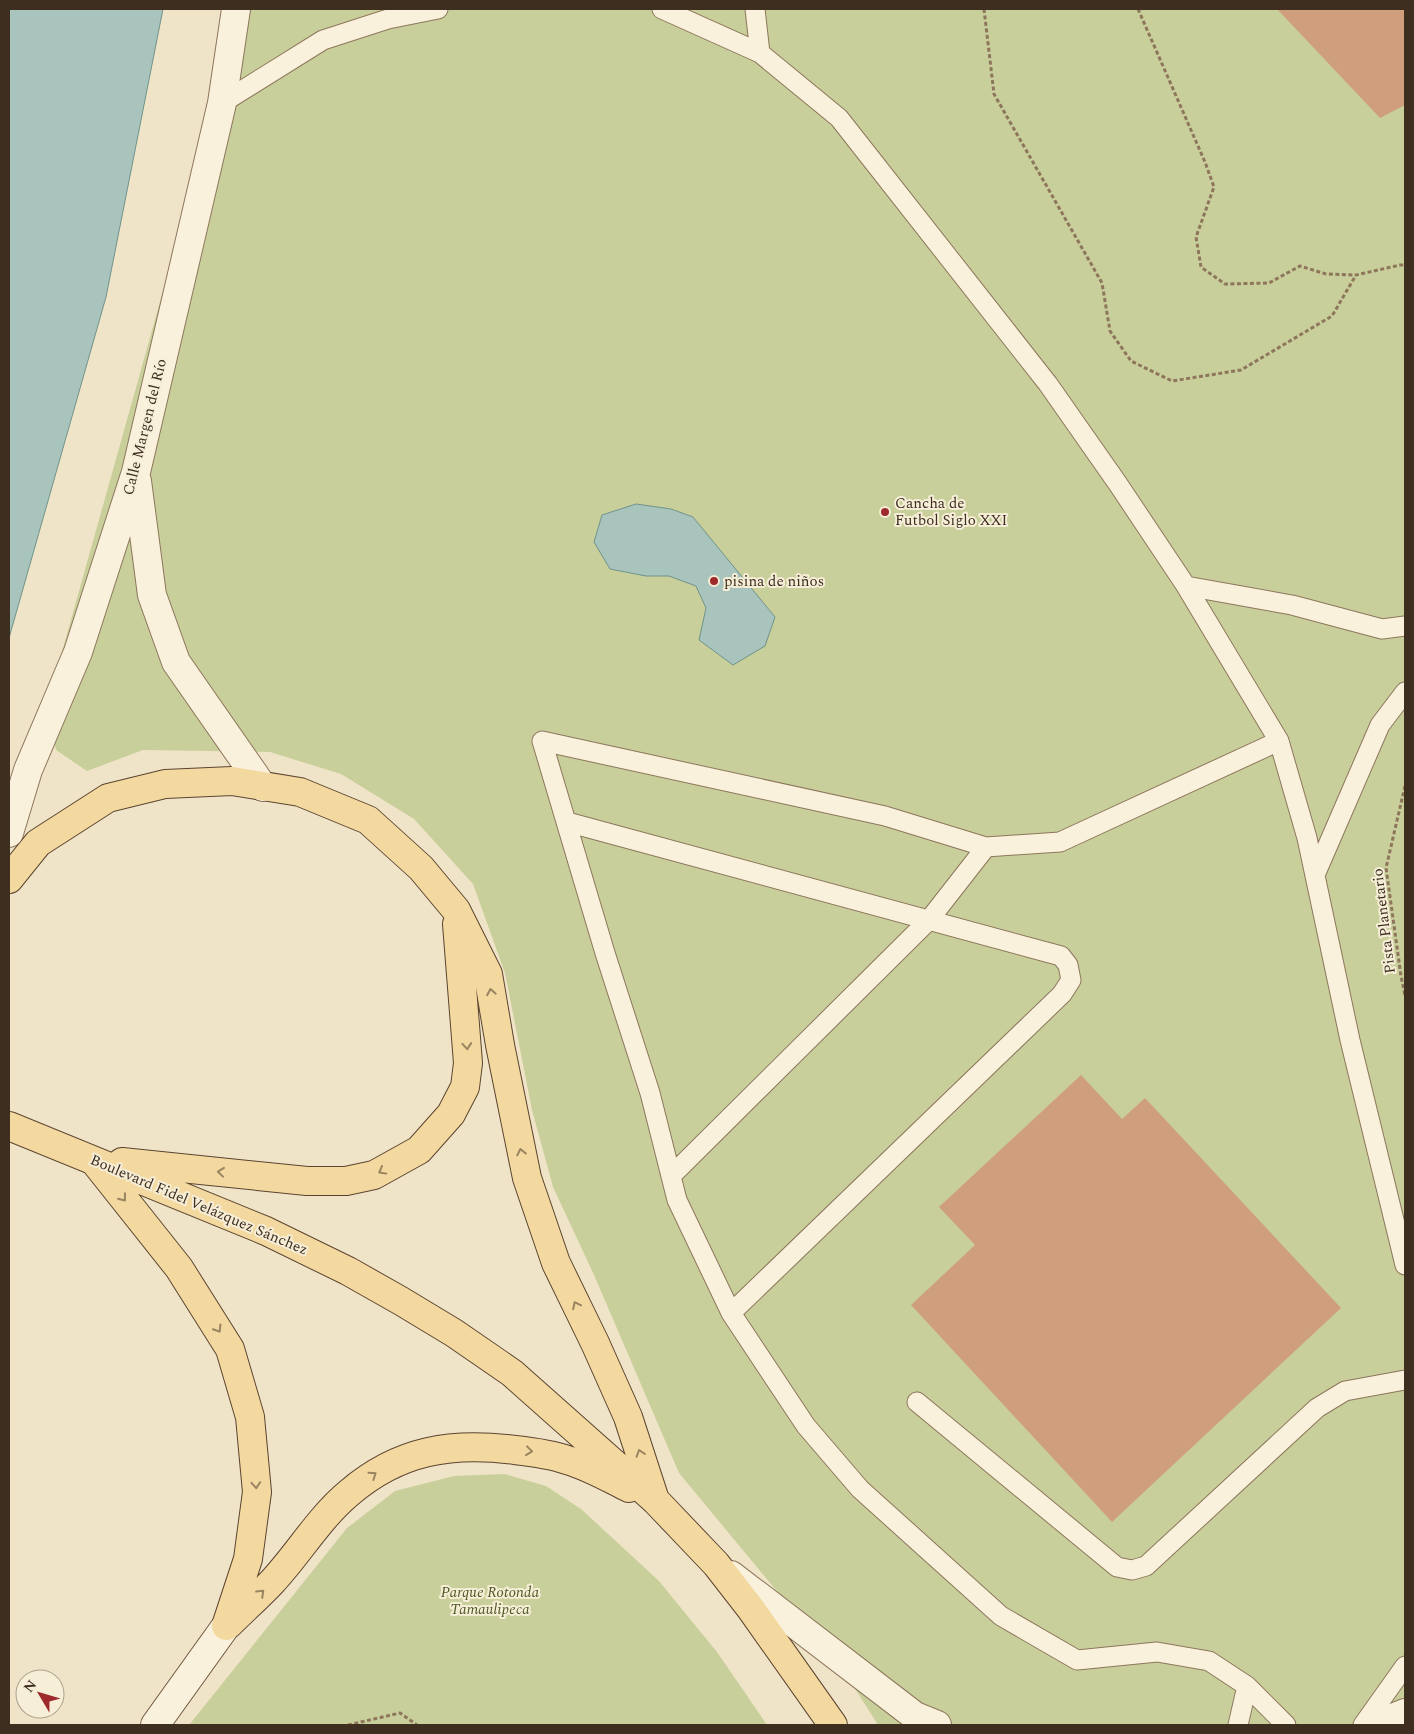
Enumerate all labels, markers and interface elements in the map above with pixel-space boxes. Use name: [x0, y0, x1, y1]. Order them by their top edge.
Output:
street label: Calle Margen del Río: [117, 356, 173, 498]
place label: Cancha de Futbol Siglo XXI: [895, 492, 1007, 532]
marker: Cancha de Futbol Siglo XXI: [879, 506, 891, 518]
place label: pisina de niños: [724, 570, 824, 593]
marker: pisina de niños: [708, 575, 720, 587]
street label: Pista Planetario: [1366, 867, 1402, 975]
one-way arrow: [486, 988, 496, 997]
one-way arrow: [461, 1042, 472, 1050]
one-way arrow: [516, 1148, 527, 1157]
street label: Boulevard Fidel Velázquez Sánchez: [87, 1149, 311, 1261]
one-way arrow: [378, 1165, 387, 1175]
one-way arrow: [217, 1167, 225, 1178]
one-way arrow: [117, 1192, 126, 1202]
one-way arrow: [572, 1301, 582, 1310]
one-way arrow: [211, 1324, 221, 1333]
one-way arrow: [525, 1445, 533, 1456]
one-way arrow: [636, 1450, 646, 1458]
one-way arrow: [367, 1472, 376, 1482]
one-way arrow: [251, 1481, 262, 1489]
park label: Parque Rotonda Tamaulipeca: [441, 1581, 540, 1621]
one-way arrow: [255, 1589, 264, 1598]
north arrow: [15, 1669, 65, 1719]
text: N: [18, 1675, 42, 1697]

